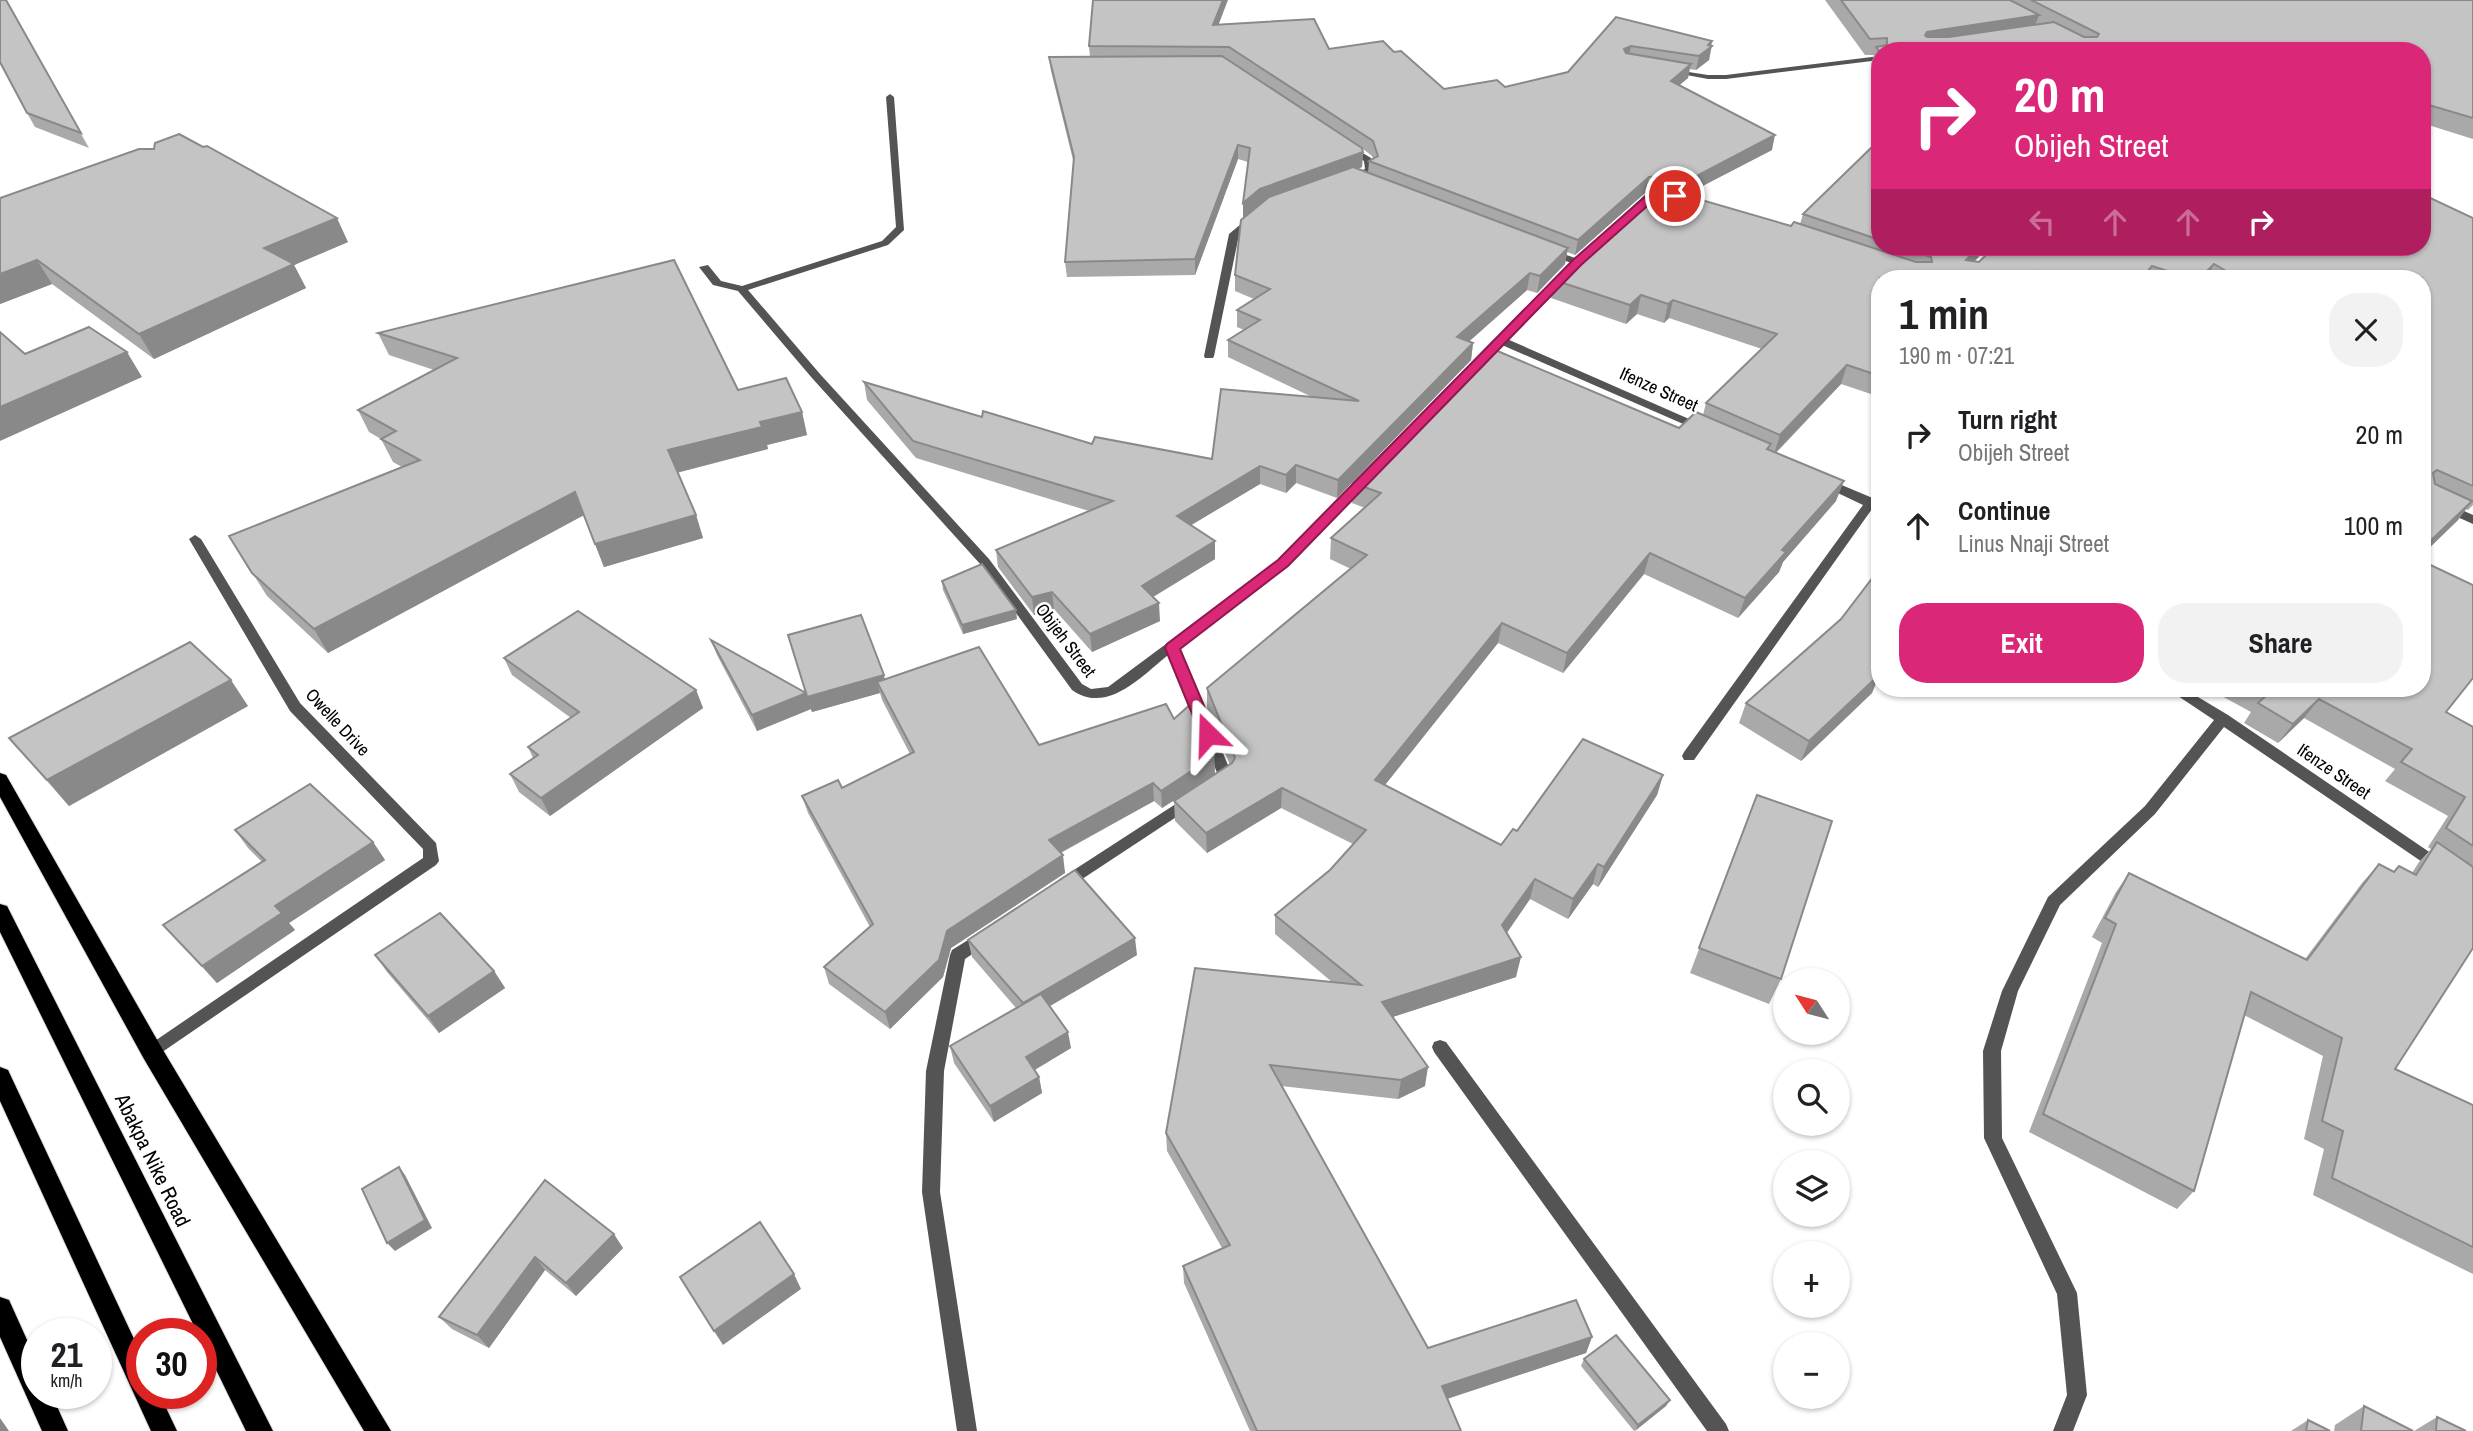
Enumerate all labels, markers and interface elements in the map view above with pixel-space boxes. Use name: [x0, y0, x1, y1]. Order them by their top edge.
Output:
text: 20 m: [2014, 61, 2106, 127]
icon: right: [1899, 70, 1990, 161]
text: Obijeh Street: [2014, 124, 2169, 167]
pin: [1645, 166, 1705, 226]
icon: arrive: [1656, 177, 1694, 215]
icon: left: [2023, 203, 2061, 241]
icon: ahead: [2096, 203, 2134, 241]
icon: ahead: [2169, 203, 2207, 241]
icon: right: [2242, 203, 2280, 241]
text: 1 min: [1899, 286, 1989, 342]
button: close: [2329, 293, 2403, 367]
text: 190 m · 07:21: [1899, 340, 2014, 371]
street label: Ifenze Street: [1616, 361, 1702, 417]
text: Turn right: [1958, 402, 2057, 437]
icon: right: [1899, 416, 1937, 454]
text: 20 m: [2356, 417, 2403, 452]
text: Obijeh Street: [1958, 437, 2069, 468]
text: Continue: [1958, 493, 2050, 528]
icon: ahead: [1899, 507, 1937, 545]
text: 100 m: [2344, 508, 2403, 543]
text: Linus Nnaji Street: [1958, 528, 2109, 559]
street label: Obijeh Street: [1030, 598, 1102, 682]
button: Exit: [1899, 603, 2144, 683]
button: Share: [2158, 603, 2403, 683]
street label: Owelle Drive: [300, 683, 376, 761]
position arrow: [1171, 697, 1245, 771]
street label: Ifenze Street: [2292, 737, 2376, 805]
north arrow: [1773, 968, 1850, 1045]
map controls: [1773, 968, 1850, 1409]
button: search: [1773, 1059, 1850, 1136]
street label: Abakpa Nike Road: [108, 1088, 198, 1231]
button: layers: [1773, 1150, 1850, 1227]
button: +: [1773, 1241, 1850, 1318]
speed limit sign: 30: [126, 1318, 217, 1409]
text: 21: [51, 1331, 82, 1378]
button: −: [1773, 1332, 1850, 1409]
text: km/h: [51, 1368, 83, 1393]

